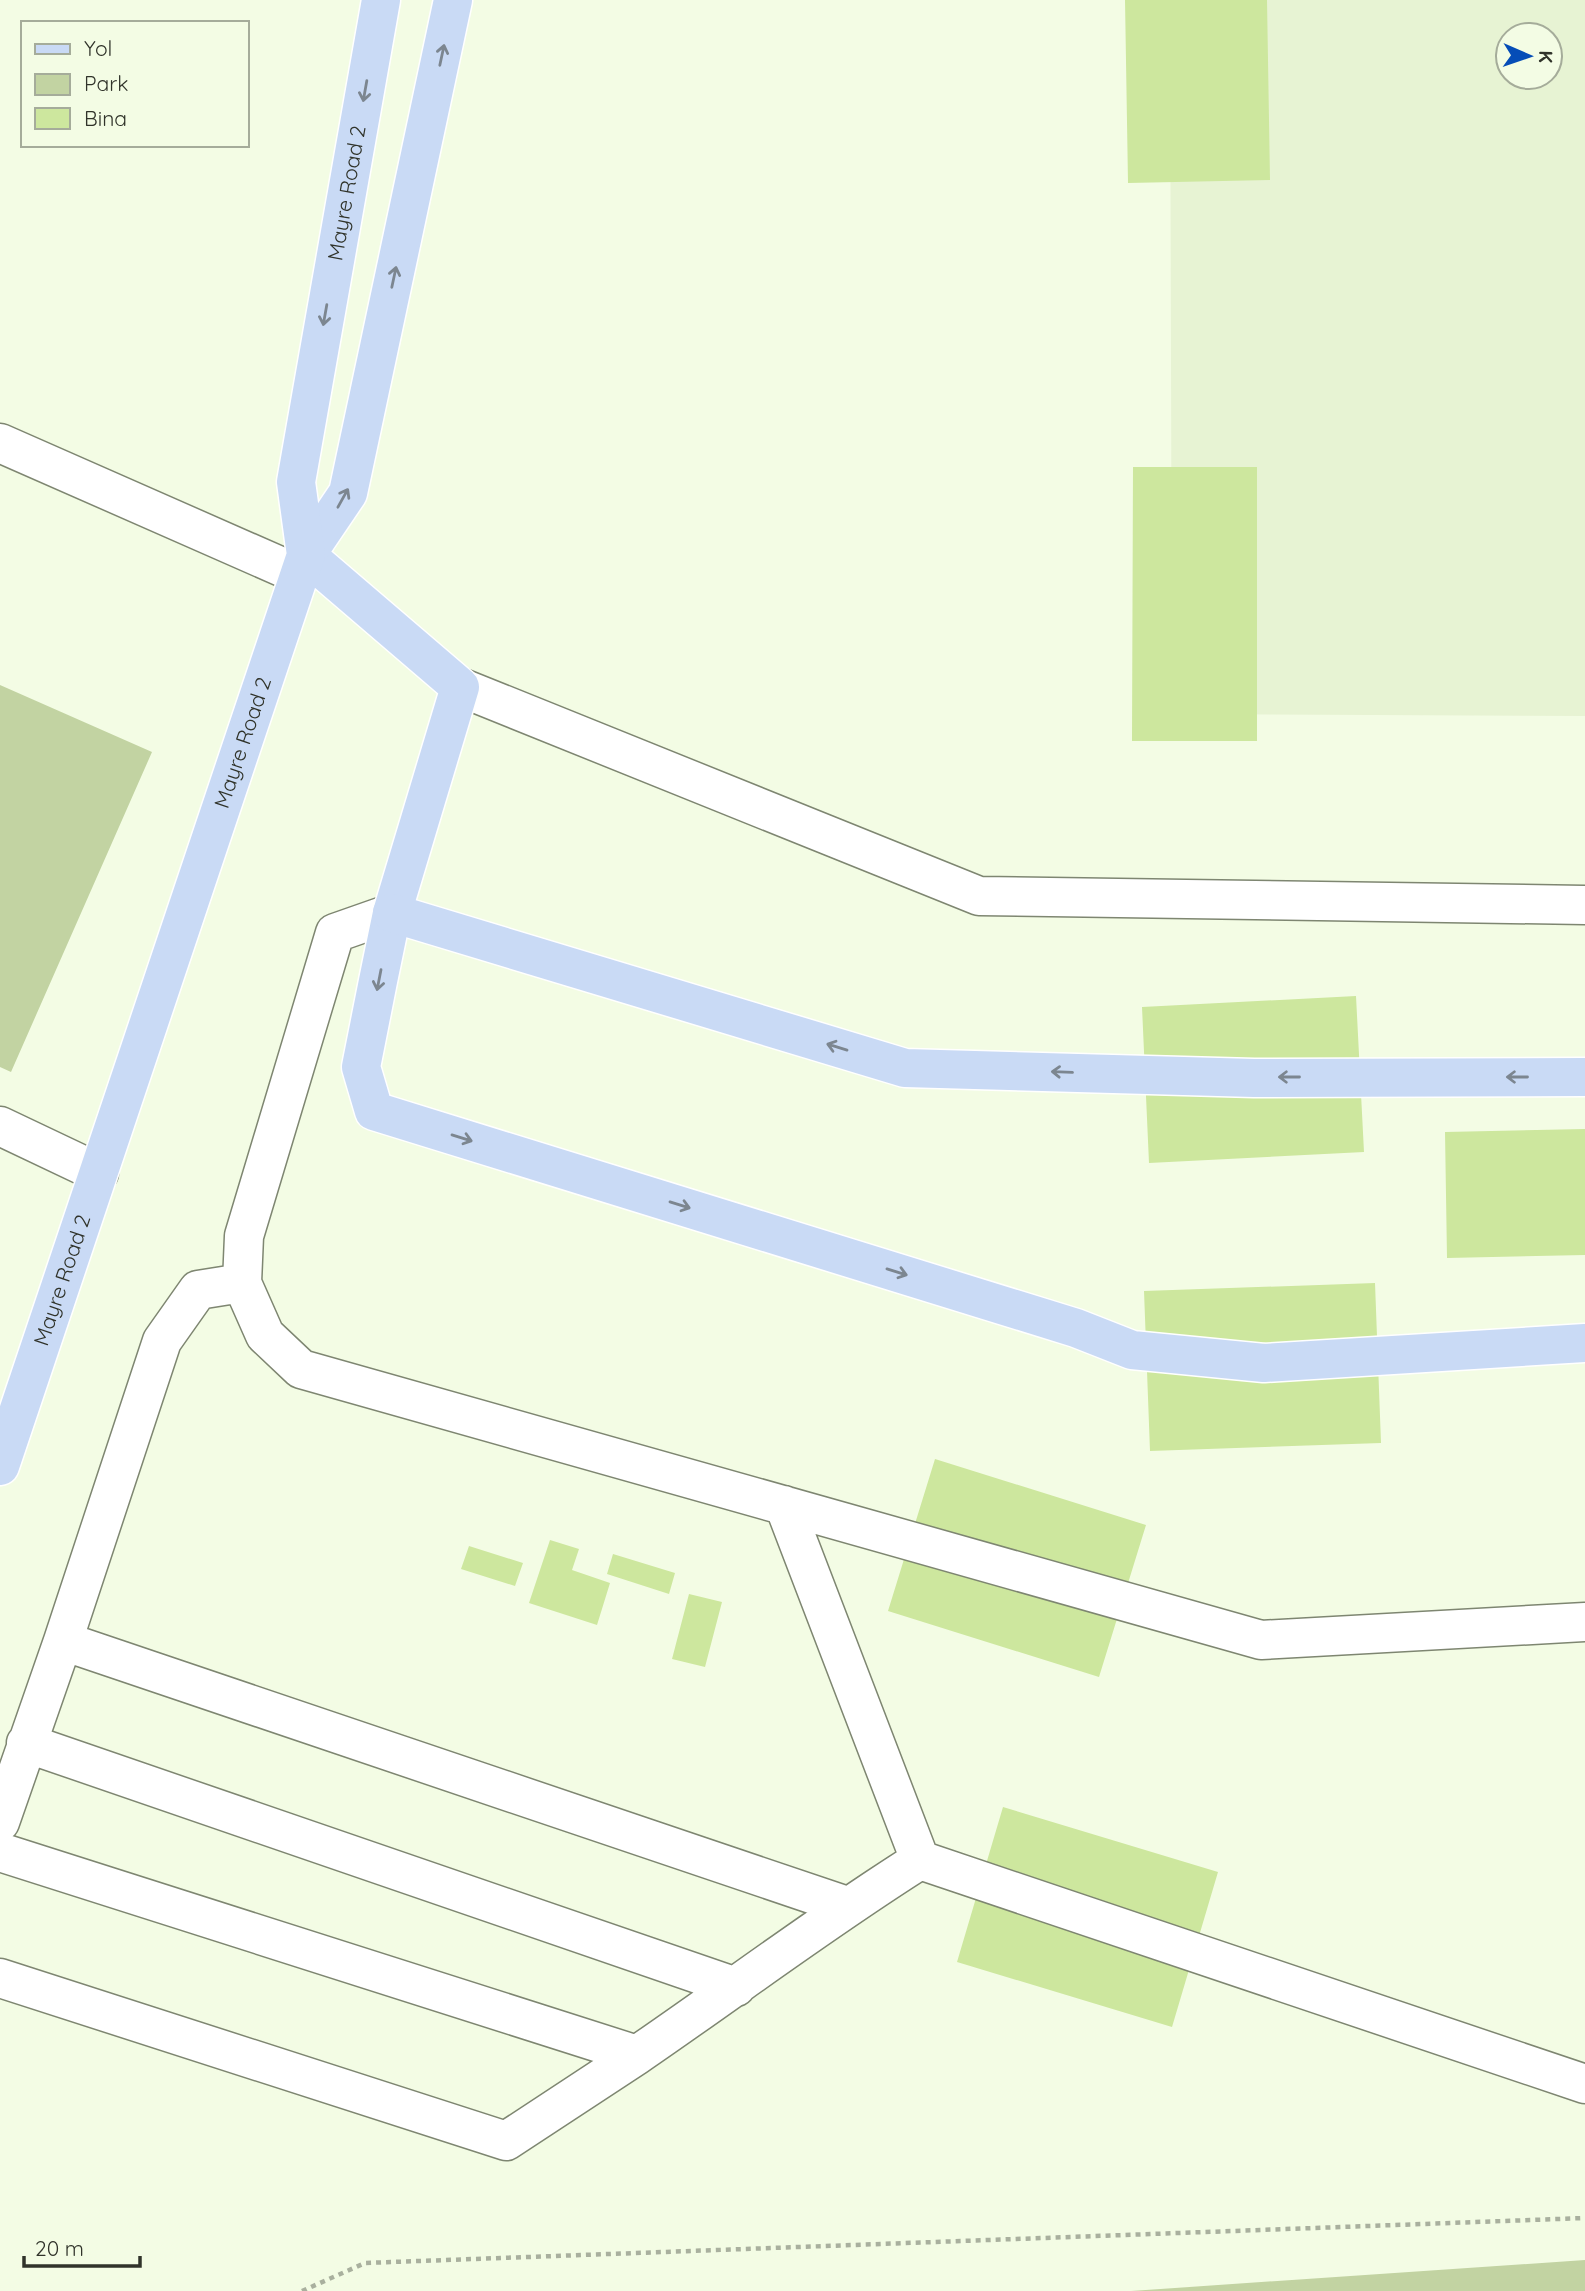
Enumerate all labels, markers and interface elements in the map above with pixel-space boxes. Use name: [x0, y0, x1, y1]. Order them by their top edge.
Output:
legend: [21, 21, 248, 147]
north arrow: [1494, 21, 1564, 91]
text: Yol: [84, 35, 112, 61]
one-way arrow: [435, 44, 449, 67]
text: K: [1534, 50, 1558, 63]
text: Park: [84, 70, 128, 96]
one-way arrow: [358, 79, 371, 102]
text: Bina: [84, 105, 127, 131]
street label: Mayre Road 2: [321, 123, 371, 263]
one-way arrow: [388, 266, 402, 289]
one-way arrow: [318, 303, 331, 326]
one-way arrow: [336, 489, 350, 509]
street label: Mayre Road 2: [208, 673, 276, 811]
one-way arrow: [371, 968, 385, 991]
one-way arrow: [827, 1040, 849, 1053]
one-way arrow: [1051, 1066, 1074, 1079]
one-way arrow: [1278, 1070, 1301, 1084]
one-way arrow: [1506, 1070, 1529, 1084]
one-way arrow: [451, 1133, 473, 1146]
one-way arrow: [669, 1200, 691, 1213]
street label: Mayre Road 2: [27, 1211, 96, 1349]
one-way arrow: [886, 1267, 908, 1280]
scale bar: [24, 2224, 140, 2268]
text: 20 m: [35, 2235, 84, 2261]

